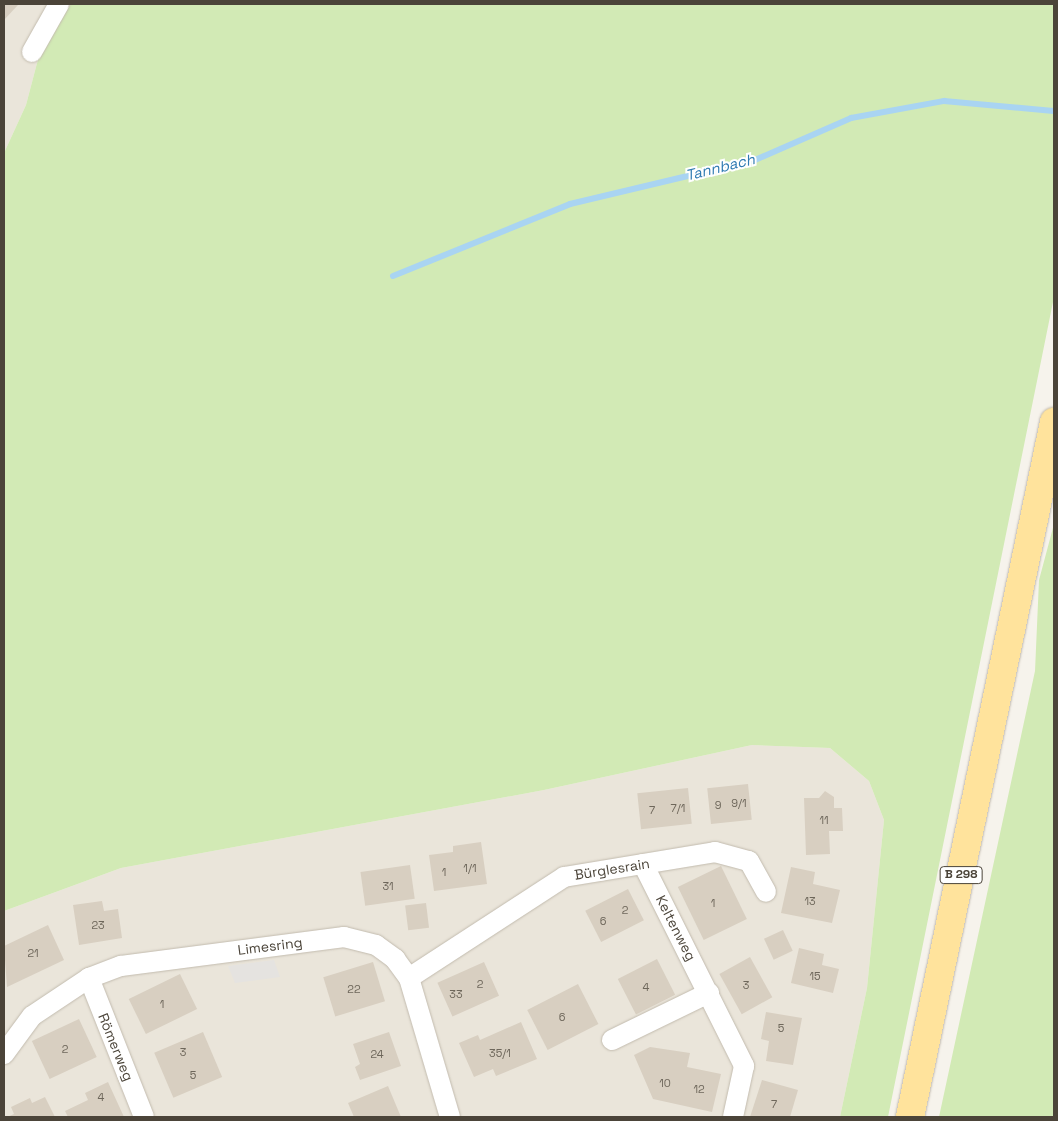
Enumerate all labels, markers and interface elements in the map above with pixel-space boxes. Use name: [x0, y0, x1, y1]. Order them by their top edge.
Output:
water label: Tannbach: [683, 150, 757, 184]
house number: 9/1: [731, 796, 747, 810]
house number: 9: [715, 798, 721, 812]
house number: 7/1: [671, 801, 685, 815]
house number: 7: [649, 803, 655, 817]
house number: 11: [819, 813, 829, 827]
street label: Bürglesrain: [573, 855, 651, 883]
house number: 1/1: [463, 861, 477, 875]
house number: 1: [442, 865, 446, 879]
road number: B 298: [938, 866, 984, 884]
house number: 31: [382, 879, 394, 893]
street label: Keltenweg: [652, 892, 700, 964]
house number: 13: [804, 894, 816, 908]
house number: 1: [711, 896, 715, 910]
house number: 2: [622, 903, 628, 917]
house number: 6: [600, 914, 606, 928]
house number: 23: [91, 918, 105, 932]
street label: Limesring: [237, 934, 303, 958]
house number: 21: [27, 946, 39, 960]
house number: 15: [809, 969, 821, 983]
house number: 2: [477, 977, 483, 991]
house number: 3: [743, 978, 749, 992]
house number: 4: [643, 980, 649, 994]
house number: 22: [347, 982, 361, 996]
house number: 33: [449, 987, 463, 1001]
house number: 1: [160, 997, 164, 1011]
house number: 6: [559, 1010, 565, 1024]
street label: Römerweg: [95, 1011, 137, 1083]
house number: 5: [778, 1021, 784, 1035]
house number: 2: [62, 1042, 68, 1056]
house number: 3: [180, 1045, 186, 1059]
house number: 35/1: [489, 1046, 511, 1060]
house number: 24: [370, 1047, 384, 1061]
house number: 5: [190, 1068, 196, 1082]
house number: 10: [659, 1076, 671, 1090]
house number: 12: [693, 1082, 705, 1096]
house number: 4: [98, 1090, 104, 1104]
house number: 7: [771, 1097, 777, 1111]

